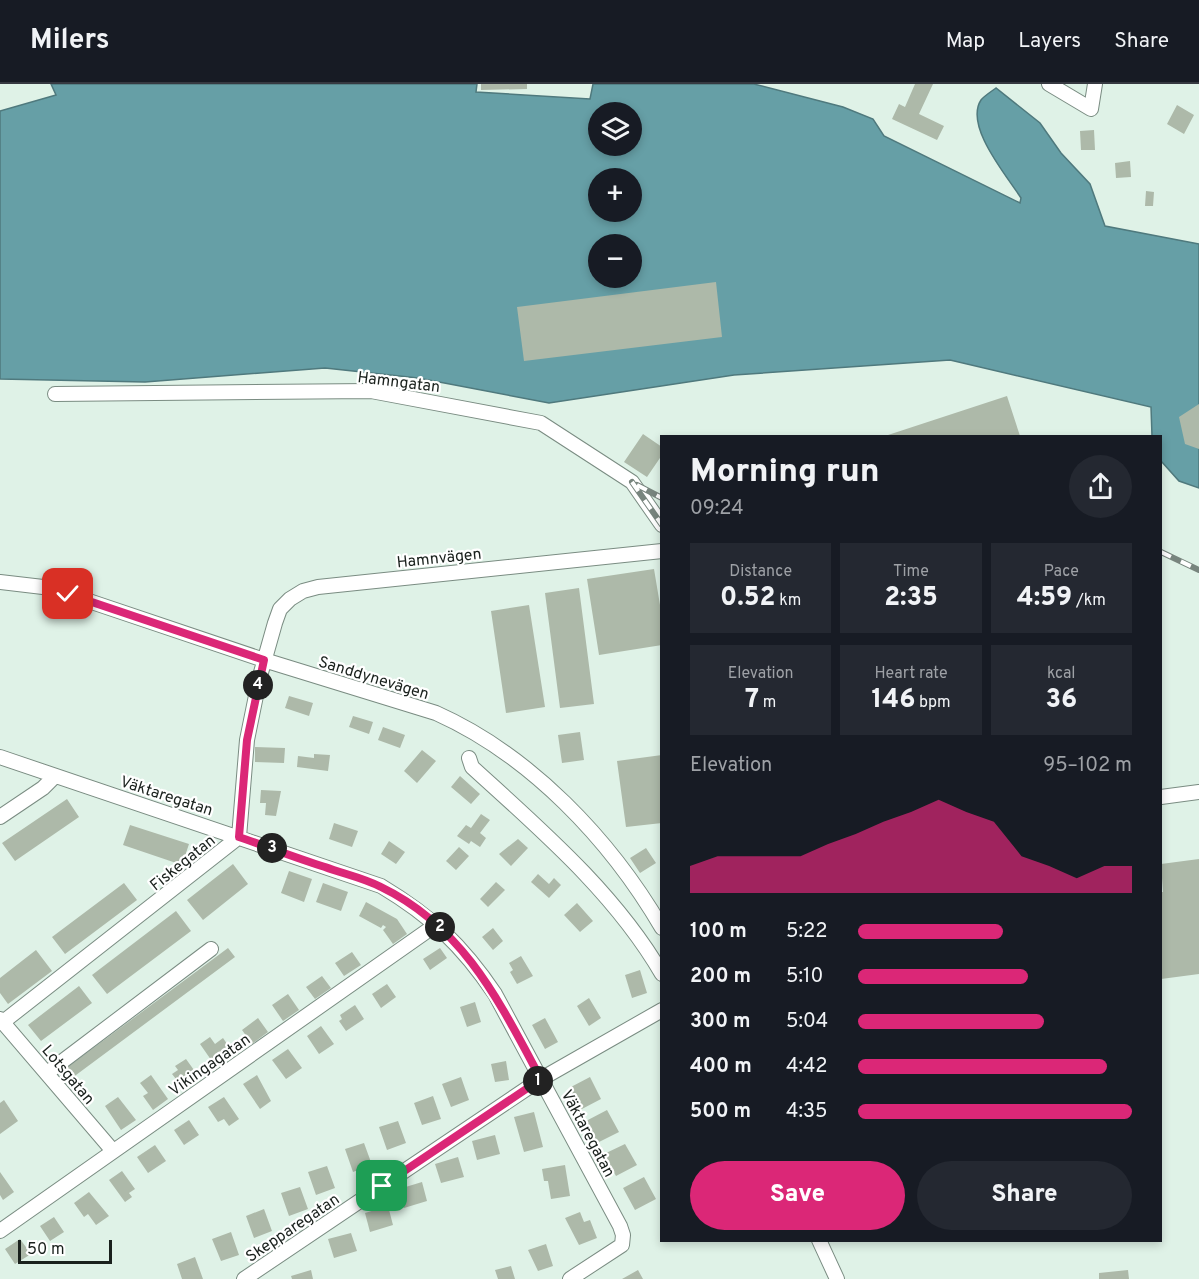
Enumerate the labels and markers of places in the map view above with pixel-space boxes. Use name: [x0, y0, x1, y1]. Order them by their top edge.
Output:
pin: [42, 568, 93, 619]
pin: 4: [243, 670, 273, 700]
pin: 3: [257, 833, 287, 863]
pin: 2: [425, 912, 455, 942]
pin: 1: [523, 1066, 553, 1096]
pin: [356, 1160, 407, 1211]

